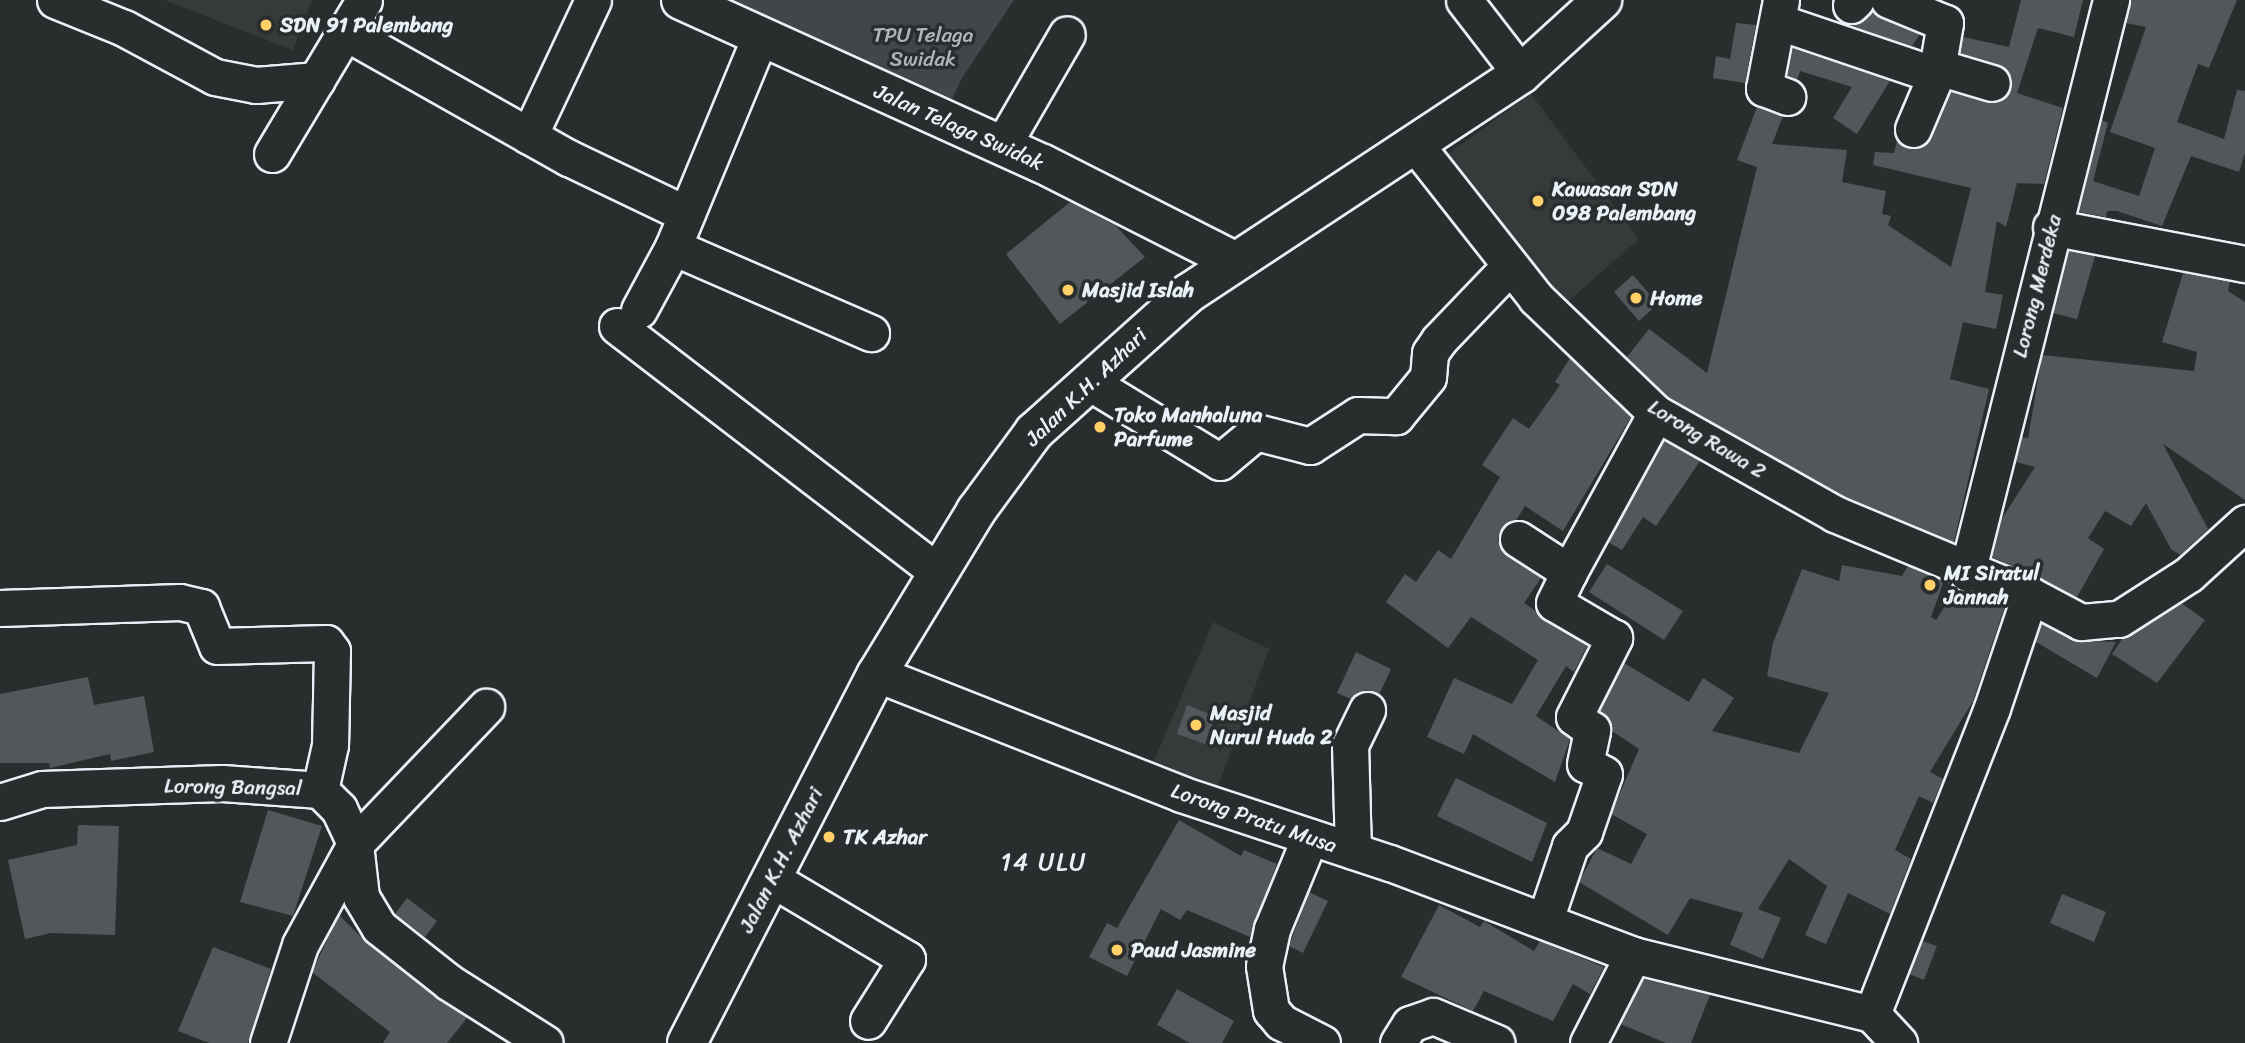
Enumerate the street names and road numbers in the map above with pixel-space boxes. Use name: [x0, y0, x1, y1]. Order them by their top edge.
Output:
street label: Jalan Telaga Swidak: [870, 78, 1048, 176]
street label: Lorong Merdeka: [2007, 212, 2067, 360]
street label: Jalan K.H. Azhari: [1020, 323, 1152, 451]
street label: Lorong Rawa 2: [1644, 394, 1770, 484]
street label: Lorong Bangsal: [164, 773, 302, 801]
street label: Lorong Pratu Musa: [1168, 778, 1340, 858]
street label: Jalan K.H. Azhari: [734, 783, 828, 937]

